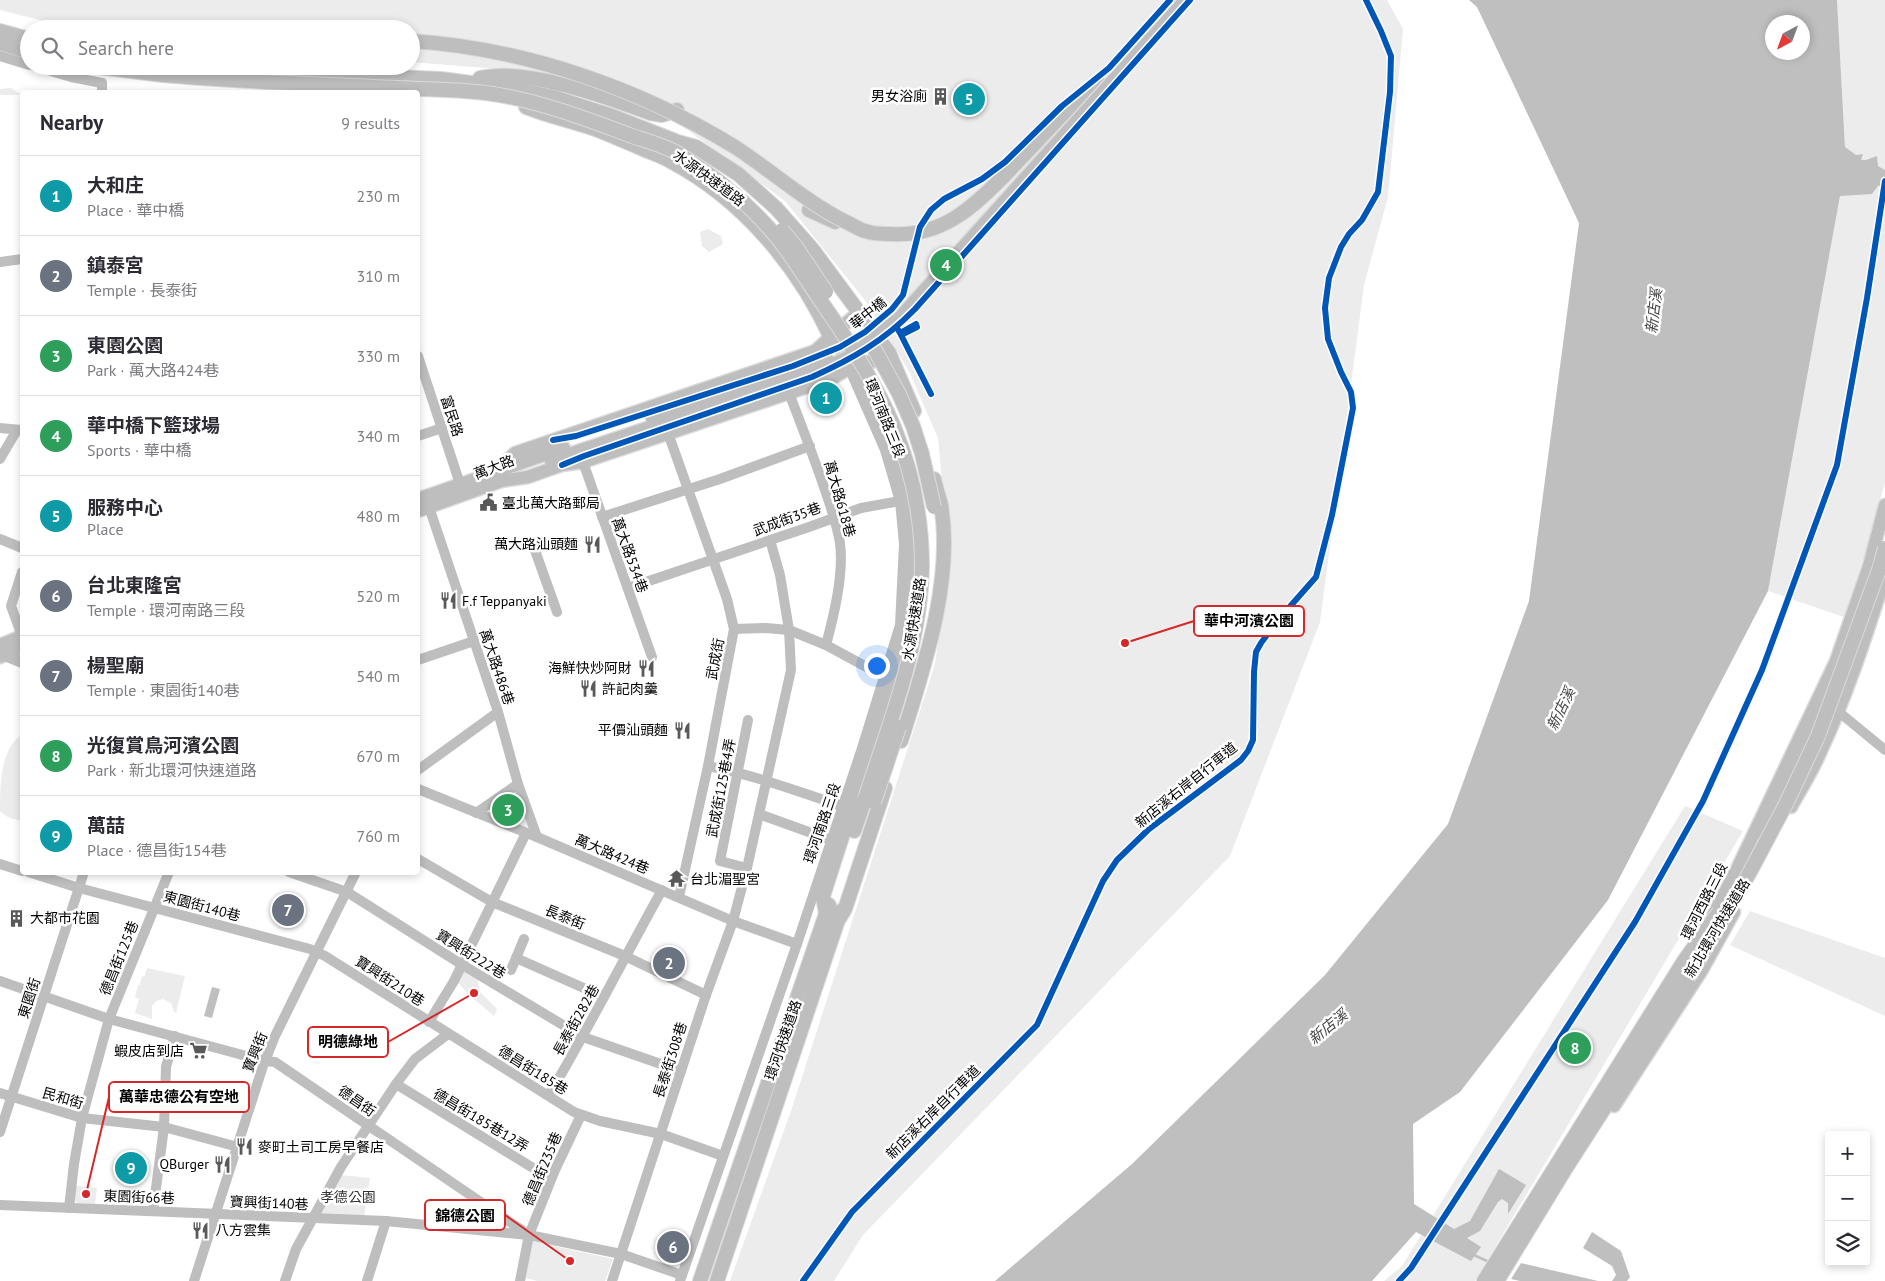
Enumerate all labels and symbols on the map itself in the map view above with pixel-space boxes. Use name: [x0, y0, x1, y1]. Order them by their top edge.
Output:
north arrow: [1765, 15, 1810, 60]
pin: 5: [953, 80, 985, 118]
building icon: 男女浴廁: [931, 86, 951, 106]
place label: 男女浴廁: [871, 87, 927, 105]
street label: 水源快速道路: [670, 146, 748, 210]
pin: 4: [930, 246, 962, 284]
water label: 新店溪: [1641, 285, 1666, 334]
street label: 華中橋: [846, 293, 890, 333]
street label: 環河南路三段: [861, 376, 909, 460]
pin: 1: [810, 379, 842, 417]
street label: 富民路: [437, 393, 467, 439]
street label: 萬大路: [471, 451, 517, 483]
street label: 萬大路618巷: [820, 459, 860, 539]
public building icon: 臺北萬大路郵局: [478, 493, 498, 513]
place label: 臺北萬大路郵局: [502, 494, 600, 512]
street label: 武成街35巷: [750, 498, 824, 540]
street label: 萬大路534巷: [608, 515, 652, 595]
restaurant icon: 萬大路汕頭麵: [582, 534, 602, 554]
place label: 萬大路汕頭麵: [494, 535, 578, 553]
street label: 水源快速道路: [899, 576, 929, 662]
restaurant icon: F.f Teppanyaki: [438, 591, 458, 611]
place label: F.f Teppanyaki: [462, 592, 547, 610]
callout: 華中河濱公園: [1194, 606, 1304, 636]
text: 華中河濱公園: [1204, 611, 1294, 630]
street label: 萬大路486巷: [476, 627, 518, 707]
street label: 武成街: [702, 637, 728, 681]
your location: [864, 653, 890, 679]
restaurant icon: 海鮮快炒阿財: [636, 658, 656, 678]
place label: 海鮮快炒阿財: [548, 659, 632, 677]
restaurant icon: 許記肉羹: [578, 679, 598, 699]
place label: 許記肉羹: [602, 680, 658, 698]
water label: 新店溪: [1542, 683, 1580, 733]
restaurant icon: 平價汕頭麵: [672, 720, 692, 740]
place label: 平價汕頭麵: [598, 721, 668, 739]
street label: 武成街125巷4弄: [703, 737, 739, 839]
street label: 新店溪右岸自行車道: [1131, 738, 1241, 832]
street label: 環河南路三段: [800, 780, 844, 866]
pin: 3: [492, 791, 524, 829]
street label: 萬大路424巷: [572, 830, 652, 878]
street label: 環河西路三段: [1677, 859, 1731, 943]
temple icon: 台北湄聖宮: [666, 869, 686, 889]
place label: 台北湄聖宮: [690, 870, 760, 888]
street label: 新北環河快速道路: [1680, 875, 1754, 981]
street label: 東園街140巷: [162, 887, 242, 925]
pin: 7: [272, 891, 304, 929]
street label: 長泰街: [542, 901, 588, 933]
building icon: 大都市花園: [6, 908, 26, 928]
place label: 大都市花園: [30, 909, 100, 927]
street label: 德昌街125巷: [96, 918, 142, 998]
street label: 寶興街222巷: [433, 925, 509, 983]
pin: 2: [653, 944, 685, 982]
street label: 寶興街210巷: [352, 952, 428, 1010]
street label: 東園街: [14, 975, 44, 1021]
street label: 長泰街282巷: [549, 981, 603, 1059]
street label: 環河快速道路: [761, 997, 805, 1083]
water label: 新店溪: [1304, 1004, 1353, 1048]
street label: 長泰街308巷: [649, 1020, 691, 1100]
callout: 明德綠地: [308, 1027, 388, 1057]
street label: 寶興街: [239, 1029, 271, 1075]
pin: 8: [1559, 1029, 1591, 1067]
text: 明德綠地: [318, 1032, 378, 1051]
supermarket icon: 蝦皮店到店: [188, 1041, 208, 1061]
street label: 德昌街185巷: [495, 1041, 571, 1099]
place label: 蝦皮店到店: [114, 1042, 184, 1060]
street label: 新店溪右岸自行車道: [882, 1061, 984, 1163]
callout: 萬華忠德公有空地: [109, 1082, 249, 1112]
street label: 德昌街: [335, 1082, 379, 1120]
street label: 民和街: [40, 1084, 86, 1112]
street label: 德昌街185巷12弄: [430, 1084, 532, 1156]
text: 萬華忠德公有空地: [119, 1087, 239, 1106]
street label: 德昌街235巷: [518, 1129, 566, 1209]
restaurant icon: 麥町土司工房早餐店: [234, 1137, 254, 1157]
place label: 麥町土司工房早餐店: [258, 1138, 384, 1156]
pin: 9: [115, 1149, 147, 1187]
restaurant icon: QBurger: [213, 1154, 233, 1174]
place label: QBurger: [160, 1155, 209, 1173]
street label: 東園街66巷: [103, 1187, 175, 1207]
park label: 孝德公園: [320, 1188, 376, 1206]
street label: 寶興街140巷: [229, 1193, 309, 1213]
callout: 錦德公園: [425, 1200, 505, 1230]
text: 錦德公園: [435, 1206, 495, 1225]
restaurant icon: 八方雲集: [191, 1220, 211, 1240]
place label: 八方雲集: [215, 1221, 271, 1239]
pin: 6: [657, 1228, 689, 1266]

